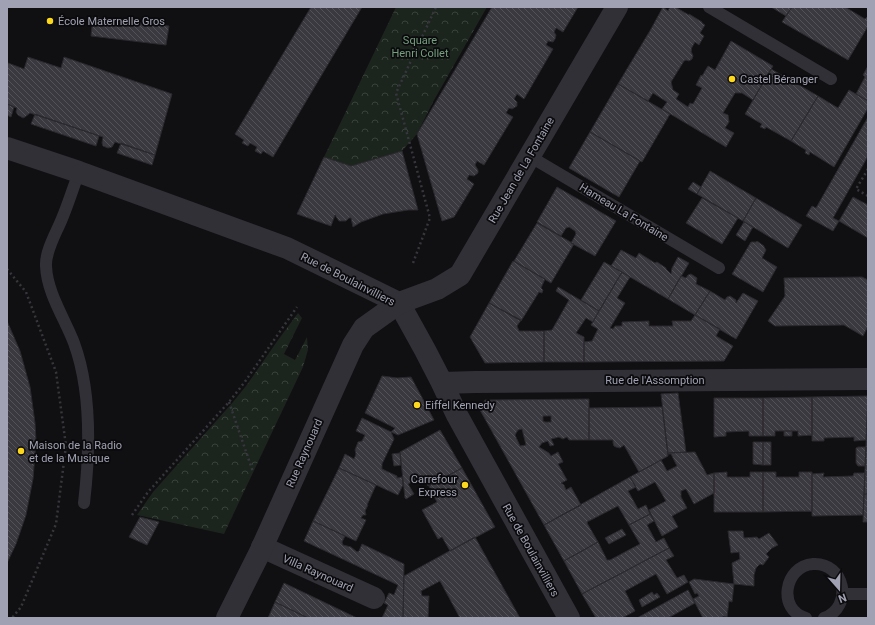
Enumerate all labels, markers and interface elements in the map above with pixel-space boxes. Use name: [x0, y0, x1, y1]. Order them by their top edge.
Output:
place label: École Maternelle Gros: [58, 15, 165, 28]
marker: École Maternelle Gros: [45, 16, 55, 26]
park label: Square Henri Collet: [391, 34, 449, 60]
place label: Castel Béranger: [740, 73, 818, 86]
marker: Castel Béranger: [727, 74, 737, 84]
street label: Rue Jean de La Fontaine: [486, 115, 557, 225]
street label: Hameau La Fontaine: [577, 181, 671, 244]
street label: Rue de Boulainvilliers: [298, 250, 397, 309]
street label: Rue de l'Assomption: [605, 374, 705, 387]
place label: Eiffel Kennedy: [425, 399, 495, 412]
marker: Eiffel Kennedy: [412, 400, 422, 410]
street label: Rue Raynouard: [284, 417, 325, 489]
place label: Maison de la Radio et de la Musique: [29, 439, 122, 465]
marker: Maison de la Radio et de la Musique: [16, 446, 26, 456]
place label: Carrefour Express: [411, 473, 457, 499]
marker: Carrefour Express: [460, 480, 470, 490]
street label: Rue de Boulainvilliers: [500, 502, 562, 599]
street label: Villa Raynouard: [281, 552, 355, 595]
north arrow: [819, 569, 859, 609]
text: N: [836, 590, 848, 605]

